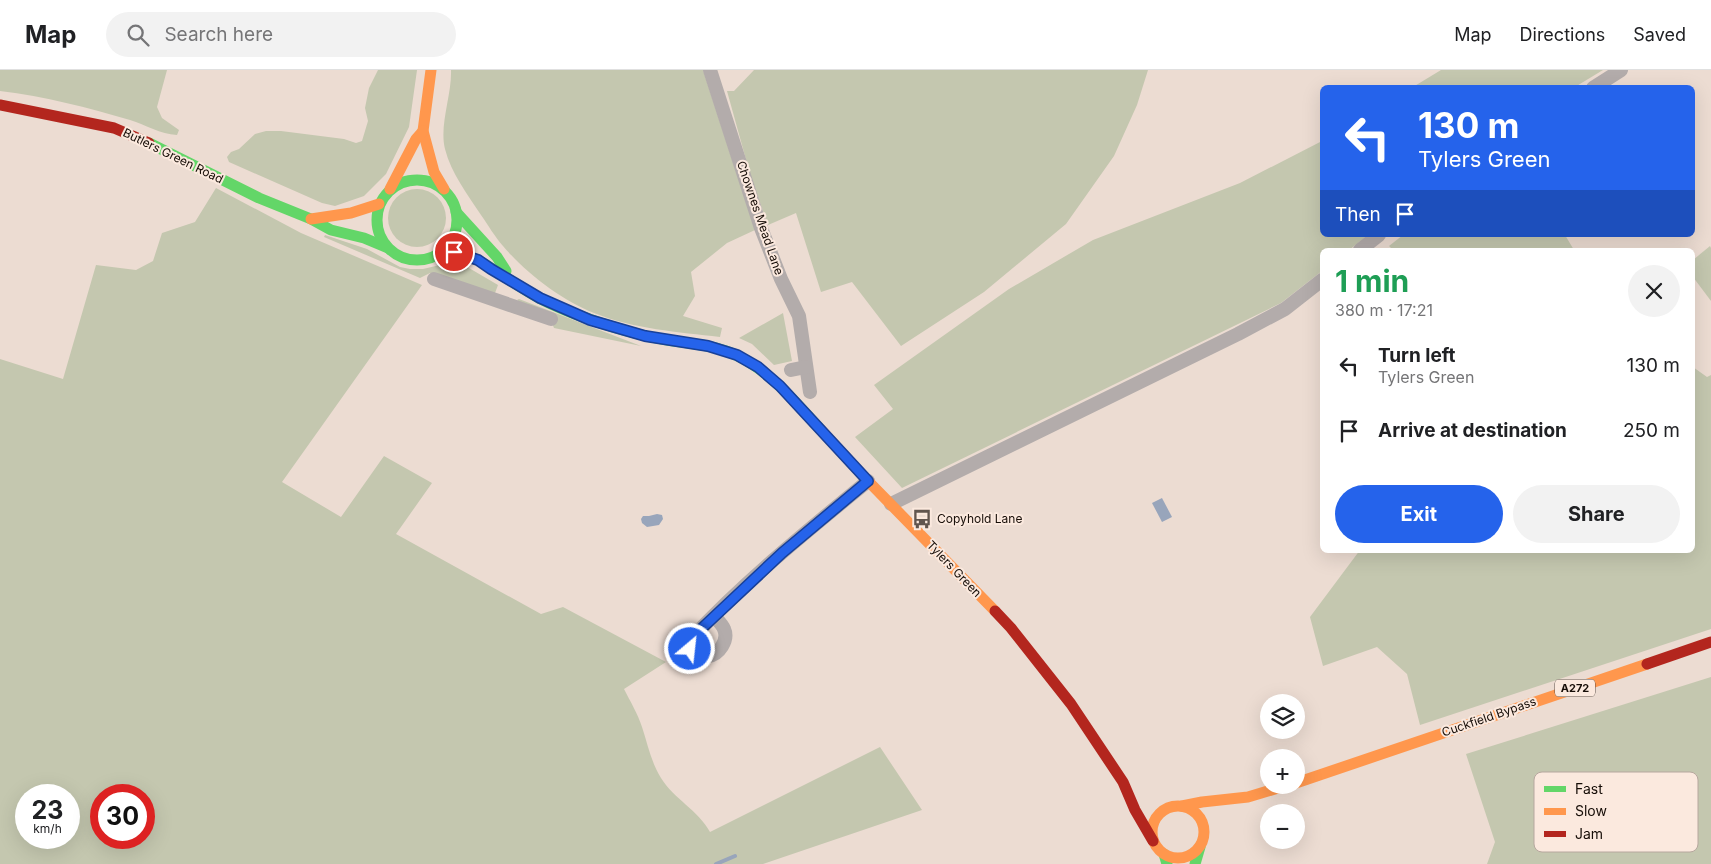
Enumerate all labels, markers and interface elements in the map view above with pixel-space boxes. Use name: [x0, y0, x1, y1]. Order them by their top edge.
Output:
search box: [106, 12, 456, 57]
text: Map: [25, 20, 76, 49]
icon: search: [124, 21, 152, 49]
text: Search here: [164, 23, 273, 46]
text: Map: [1454, 24, 1492, 45]
text: Directions: [1520, 24, 1605, 45]
text: Saved: [1633, 24, 1686, 45]
text: 130 m: [1418, 104, 1520, 146]
icon: left: [1335, 105, 1400, 170]
street label: Butlers Green Road: [121, 125, 226, 186]
text: Tylers Green: [1418, 146, 1551, 172]
street label: Chownes Mead Lane: [734, 159, 787, 277]
icon: arrive: [1391, 200, 1419, 228]
text: Then: [1335, 203, 1381, 226]
pin: [433, 231, 475, 273]
icon: arrive: [440, 238, 468, 266]
text: 1 min: [1335, 263, 1409, 299]
button: close: [1628, 265, 1680, 317]
text: 380 m · 17:21: [1335, 300, 1433, 320]
text: Turn left: [1378, 344, 1456, 367]
icon: left: [1335, 352, 1363, 380]
text: 130 m: [1627, 354, 1680, 377]
text: Tylers Green: [1378, 367, 1474, 387]
icon: arrive: [1335, 417, 1363, 445]
text: Arrive at destination: [1378, 419, 1567, 442]
text: 250 m: [1623, 419, 1680, 442]
button: Exit: [1335, 485, 1503, 543]
button: Share: [1513, 485, 1680, 543]
bus stop icon: Copyhold Lane: [911, 508, 933, 530]
place label: Copyhold Lane: [937, 511, 1022, 526]
street label: Tylers Green: [924, 537, 985, 600]
position arrow: [663, 622, 715, 674]
road number: A272: [1555, 680, 1595, 696]
street label: Cuckfield Bypass: [1440, 693, 1538, 740]
map controls: [1260, 694, 1305, 849]
button: layers: [1260, 694, 1305, 739]
button: +: [1260, 749, 1305, 794]
legend: [1534, 772, 1698, 852]
text: Fast: [1575, 780, 1603, 797]
speed limit sign: 30: [90, 784, 155, 849]
text: 23: [32, 795, 63, 825]
text: Slow: [1575, 802, 1607, 819]
button: −: [1260, 804, 1305, 849]
text: km/h: [33, 821, 62, 836]
text: Jam: [1575, 825, 1603, 842]

